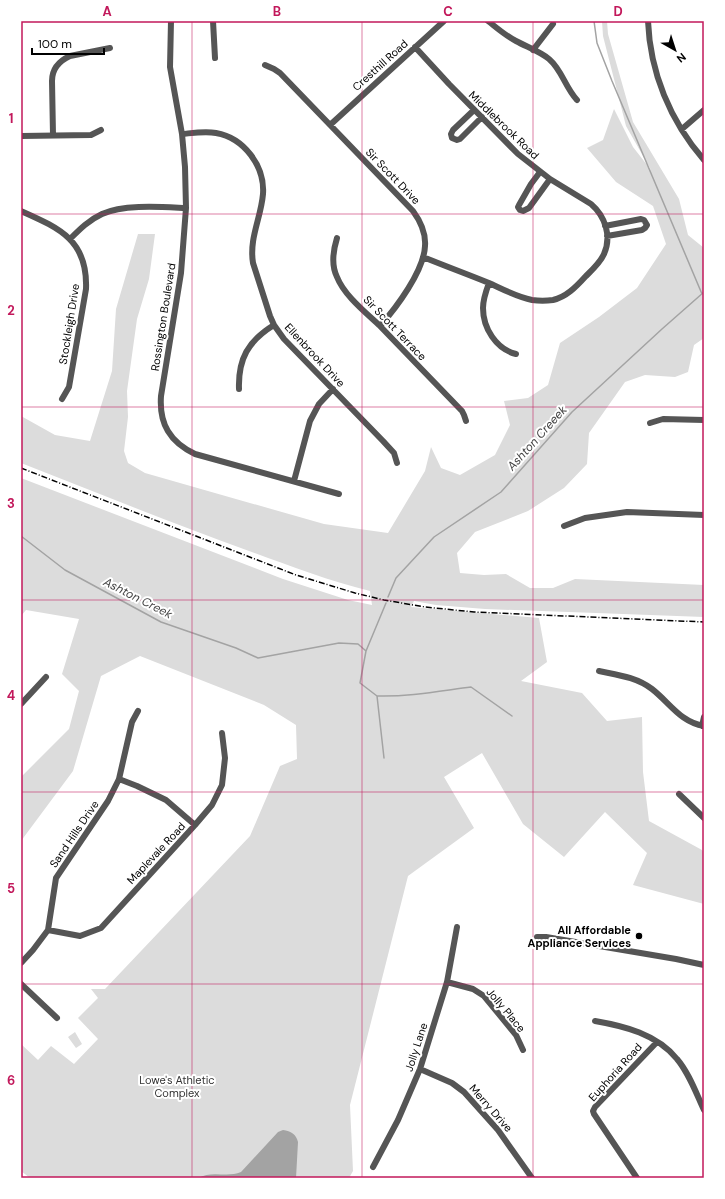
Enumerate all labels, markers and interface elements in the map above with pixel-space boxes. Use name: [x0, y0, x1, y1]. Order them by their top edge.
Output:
text: A: [102, 3, 112, 20]
text: B: [273, 3, 281, 20]
text: C: [443, 3, 453, 20]
text: D: [613, 3, 623, 20]
scale bar: [32, 30, 104, 56]
north arrow: [655, 30, 695, 70]
text: 100 m: [38, 36, 72, 52]
street label: Cresthill Road: [349, 36, 411, 94]
text: N: [674, 50, 689, 66]
street label: Middlebrook Road: [466, 88, 542, 162]
text: 1: [9, 110, 13, 127]
street label: Sir Scott Drive: [363, 145, 423, 207]
street label: Rossington Boulevard: [148, 262, 178, 372]
street label: Stockleigh Drive: [56, 283, 82, 365]
street label: Sir Scott Terrace: [361, 293, 429, 363]
text: 2: [7, 302, 15, 319]
street label: Ellenbrook Drive: [282, 320, 348, 390]
water label: Ashton Creeek: [503, 401, 571, 475]
text: 3: [7, 495, 15, 512]
water label: Ashton Creek: [100, 573, 176, 623]
text: 4: [7, 687, 15, 704]
street label: Sand Hills Drive: [46, 798, 102, 870]
street label: Maplevale Road: [124, 819, 188, 887]
text: 5: [7, 880, 15, 897]
place label: All Affordable Appliance Services: [528, 923, 631, 950]
marker: All Affordable Appliance Services: [634, 931, 644, 941]
street label: Jolly Place: [483, 985, 529, 1035]
street label: Jolly Lane: [402, 1021, 430, 1073]
street label: Euphoria Road: [585, 1040, 645, 1104]
text: 6: [7, 1072, 15, 1089]
park label: Lowe's Athletic Complex: [139, 1073, 215, 1100]
street label: Merry Drive: [466, 1081, 516, 1135]

